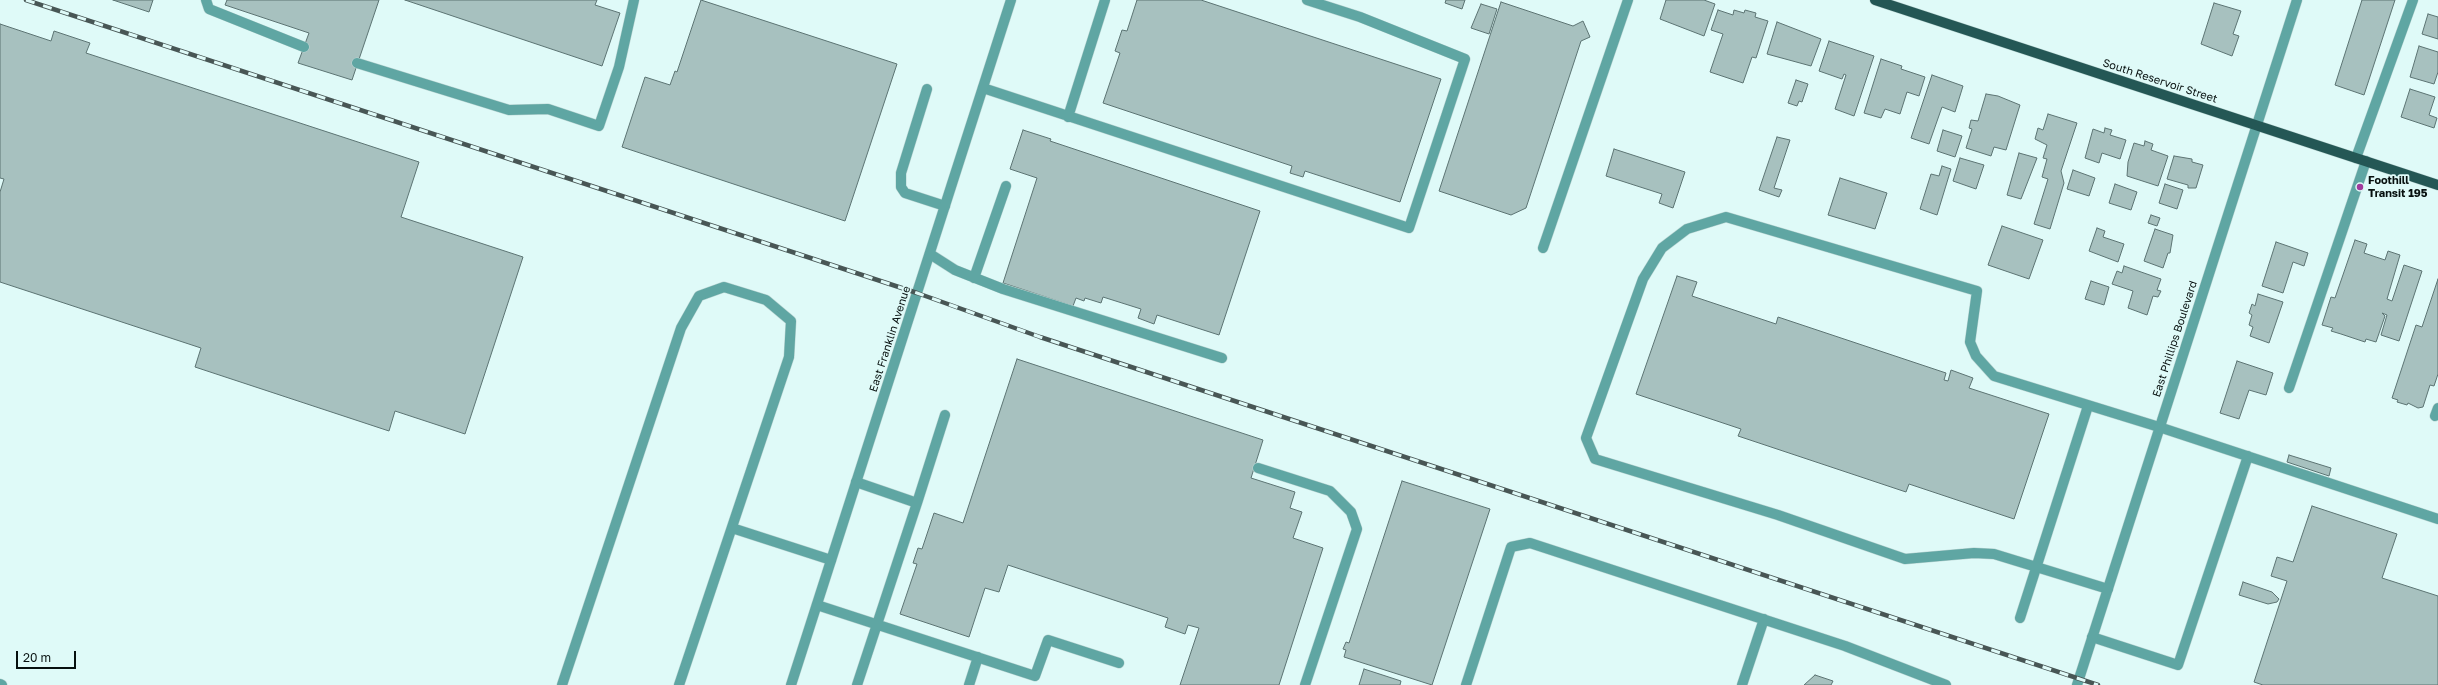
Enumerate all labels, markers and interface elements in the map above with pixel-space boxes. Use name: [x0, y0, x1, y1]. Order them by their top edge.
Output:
street label: South Reservoir Street: [2101, 56, 2219, 106]
place label: Foothill Transit 195: [2368, 174, 2428, 200]
marker: Foothill Transit 195: [2355, 182, 2365, 192]
street label: East Phillips Boulevard: [2150, 279, 2200, 399]
street label: East Franklin Avenue: [867, 284, 913, 394]
scale bar: [18, 643, 78, 669]
text: 20 m: [23, 650, 51, 665]

